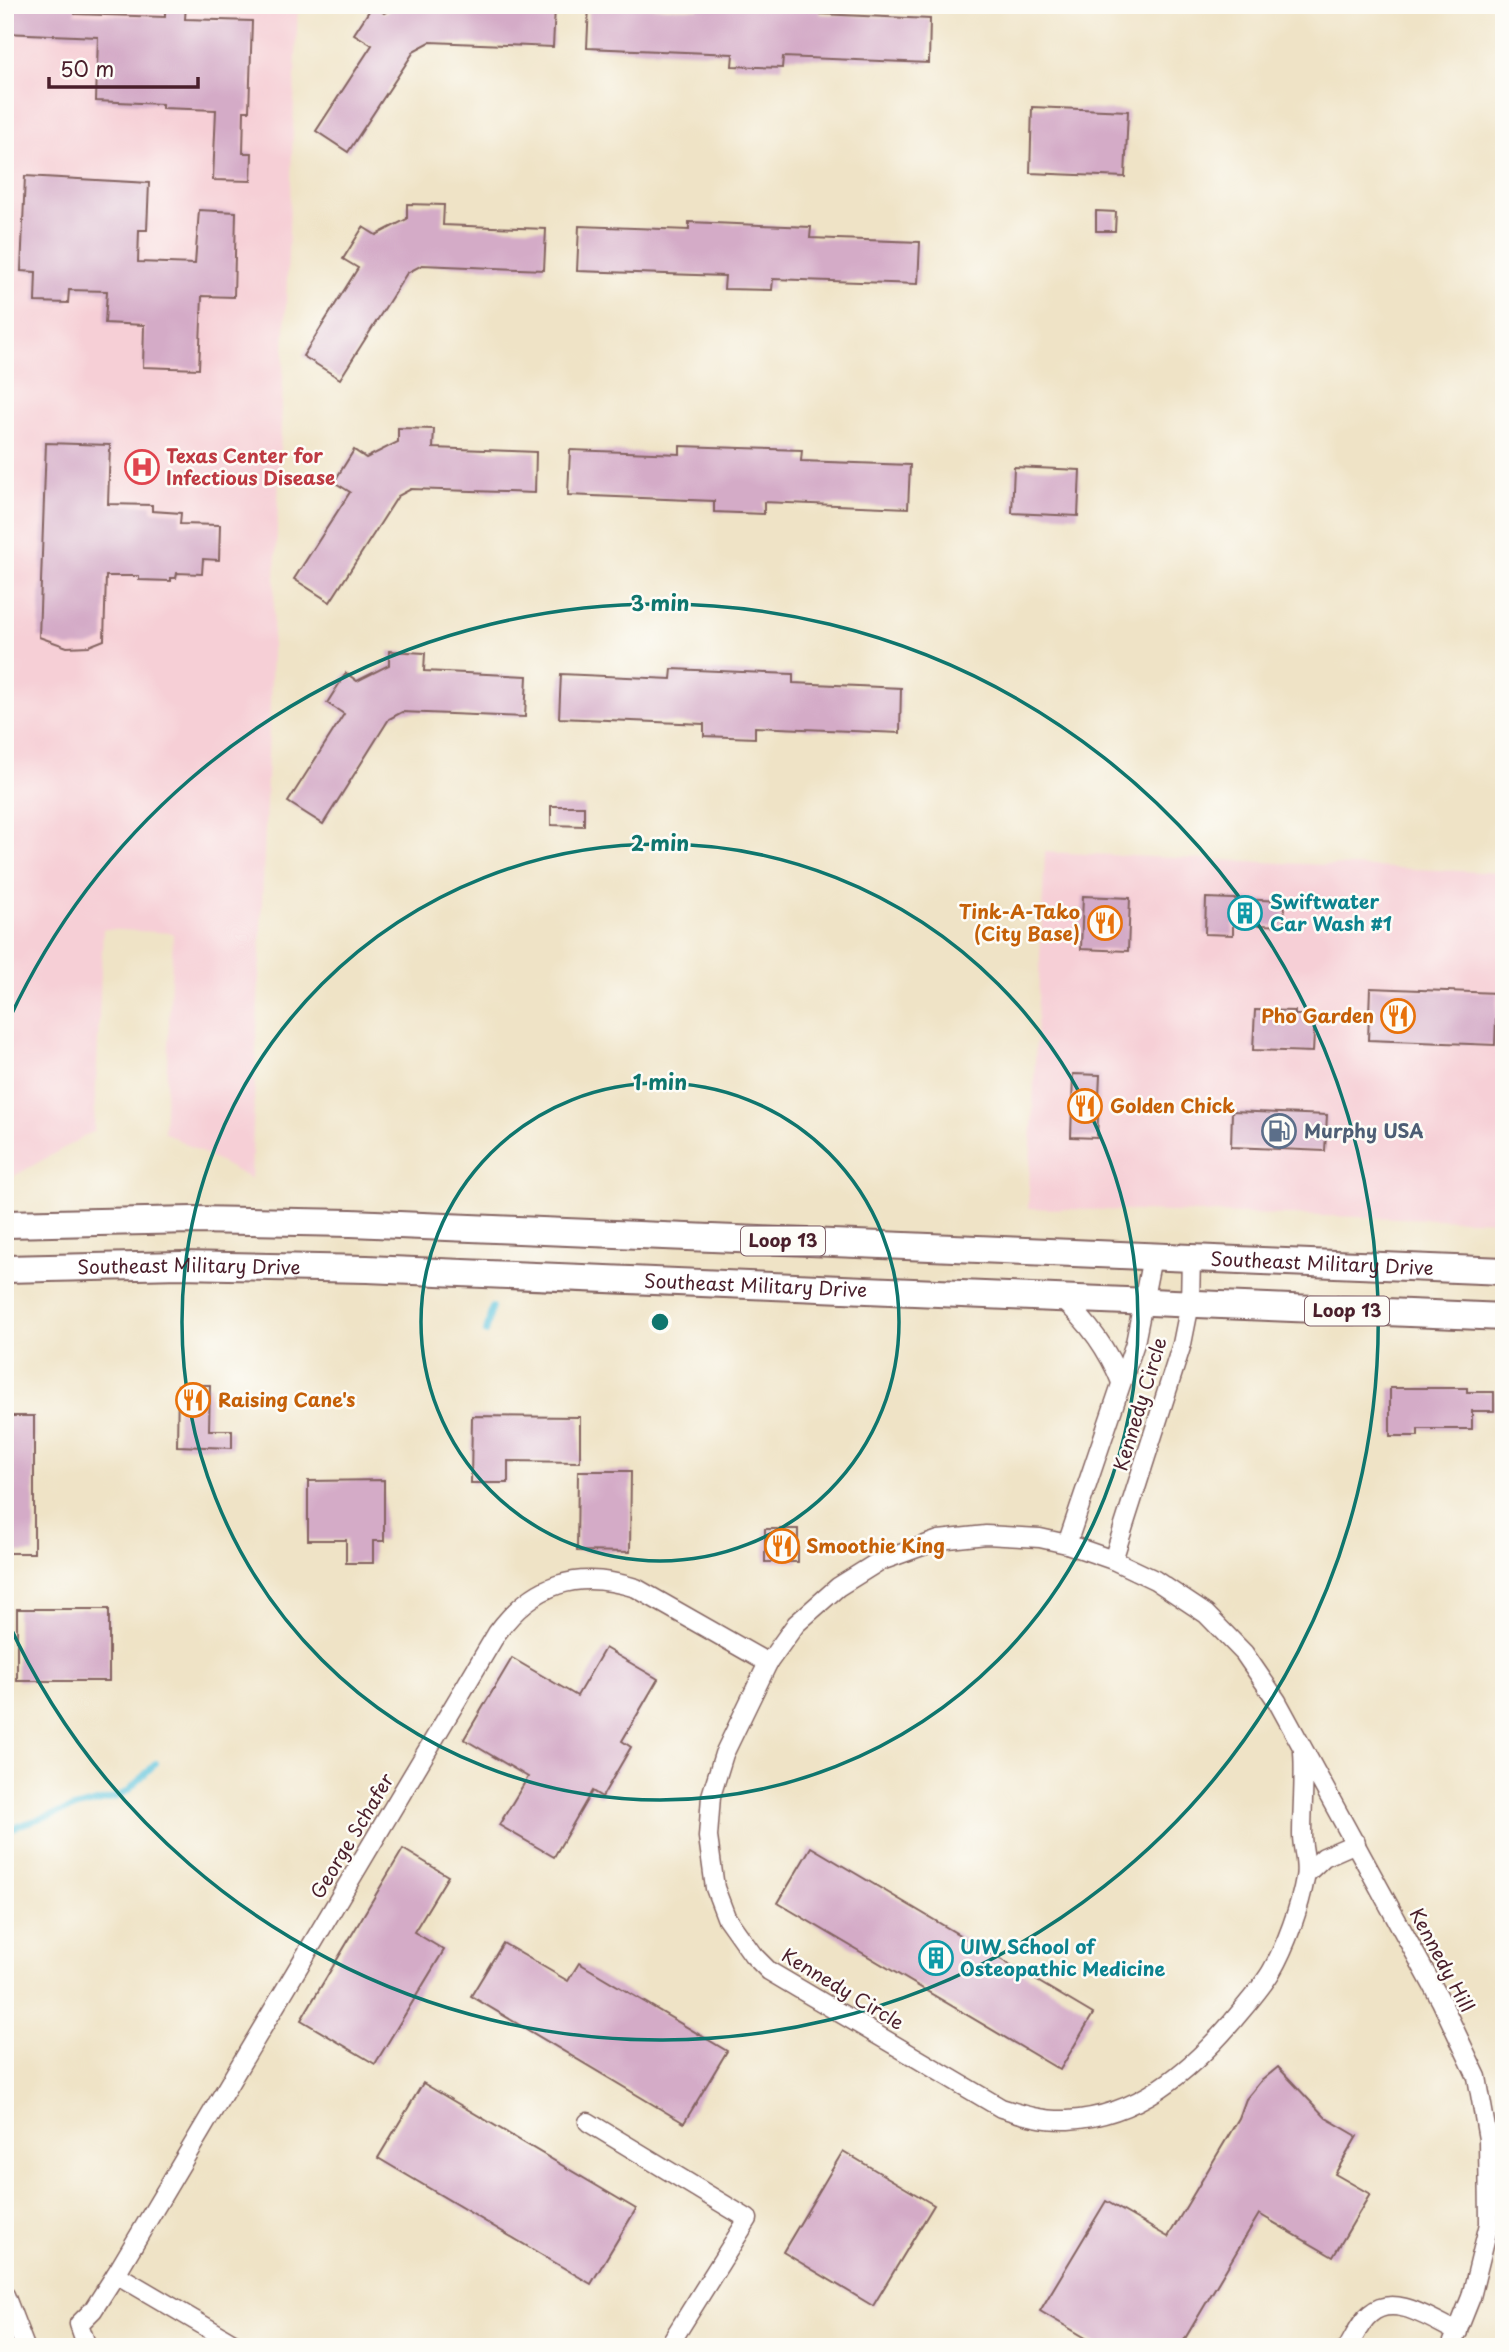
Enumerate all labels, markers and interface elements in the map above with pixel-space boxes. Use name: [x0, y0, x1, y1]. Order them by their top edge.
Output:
scale bar: [49, 46, 198, 90]
text: 50 m: [60, 52, 114, 84]
place label: Texas Center for Infectious Disease: [166, 441, 335, 491]
hospital icon: Texas Center for Infectious Disease: [123, 448, 161, 486]
text: 3 min: [630, 586, 690, 618]
text: 2 min: [631, 826, 689, 858]
place label: Swiftwater Car Wash #1: [1270, 887, 1392, 937]
building icon: Swiftwater Car Wash #1: [1226, 894, 1264, 932]
place label: Tink-A-Tako (City Base): [959, 897, 1080, 947]
restaurant icon: Tink-A-Tako (City Base): [1086, 904, 1124, 942]
restaurant icon: Pho Garden: [1379, 997, 1417, 1035]
place label: Pho Garden: [1261, 1001, 1374, 1029]
text: 1 min: [633, 1065, 687, 1097]
restaurant icon: Golden Chick: [1066, 1087, 1104, 1125]
place label: Golden Chick: [1110, 1091, 1235, 1119]
fuel station icon: Murphy USA: [1260, 1112, 1298, 1150]
place label: Murphy USA: [1304, 1116, 1424, 1144]
road number: Loop 13: [741, 1226, 825, 1256]
street label: Southeast Military Drive: [1210, 1244, 1434, 1281]
street label: Southeast Military Drive: [77, 1250, 301, 1281]
street label: Southeast Military Drive: [643, 1266, 868, 1303]
road number: Loop 13: [1305, 1296, 1389, 1326]
centre of rings: [648, 1310, 672, 1334]
street label: Kennedy Circle: [1105, 1333, 1173, 1474]
restaurant icon: Raising Cane's: [174, 1381, 212, 1419]
place label: Raising Cane's: [218, 1385, 355, 1413]
restaurant icon: Smoothie King: [763, 1527, 801, 1565]
place label: Smoothie King: [806, 1531, 945, 1559]
street label: George Schafer: [303, 1767, 400, 1904]
street label: Kennedy Hill: [1404, 1902, 1482, 2017]
place label: UIW School of Osteopathic Medicine: [960, 1932, 1165, 1982]
building icon: UIW School of Osteopathic Medicine: [917, 1939, 955, 1977]
street label: Kennedy Circle: [777, 1940, 910, 2036]

